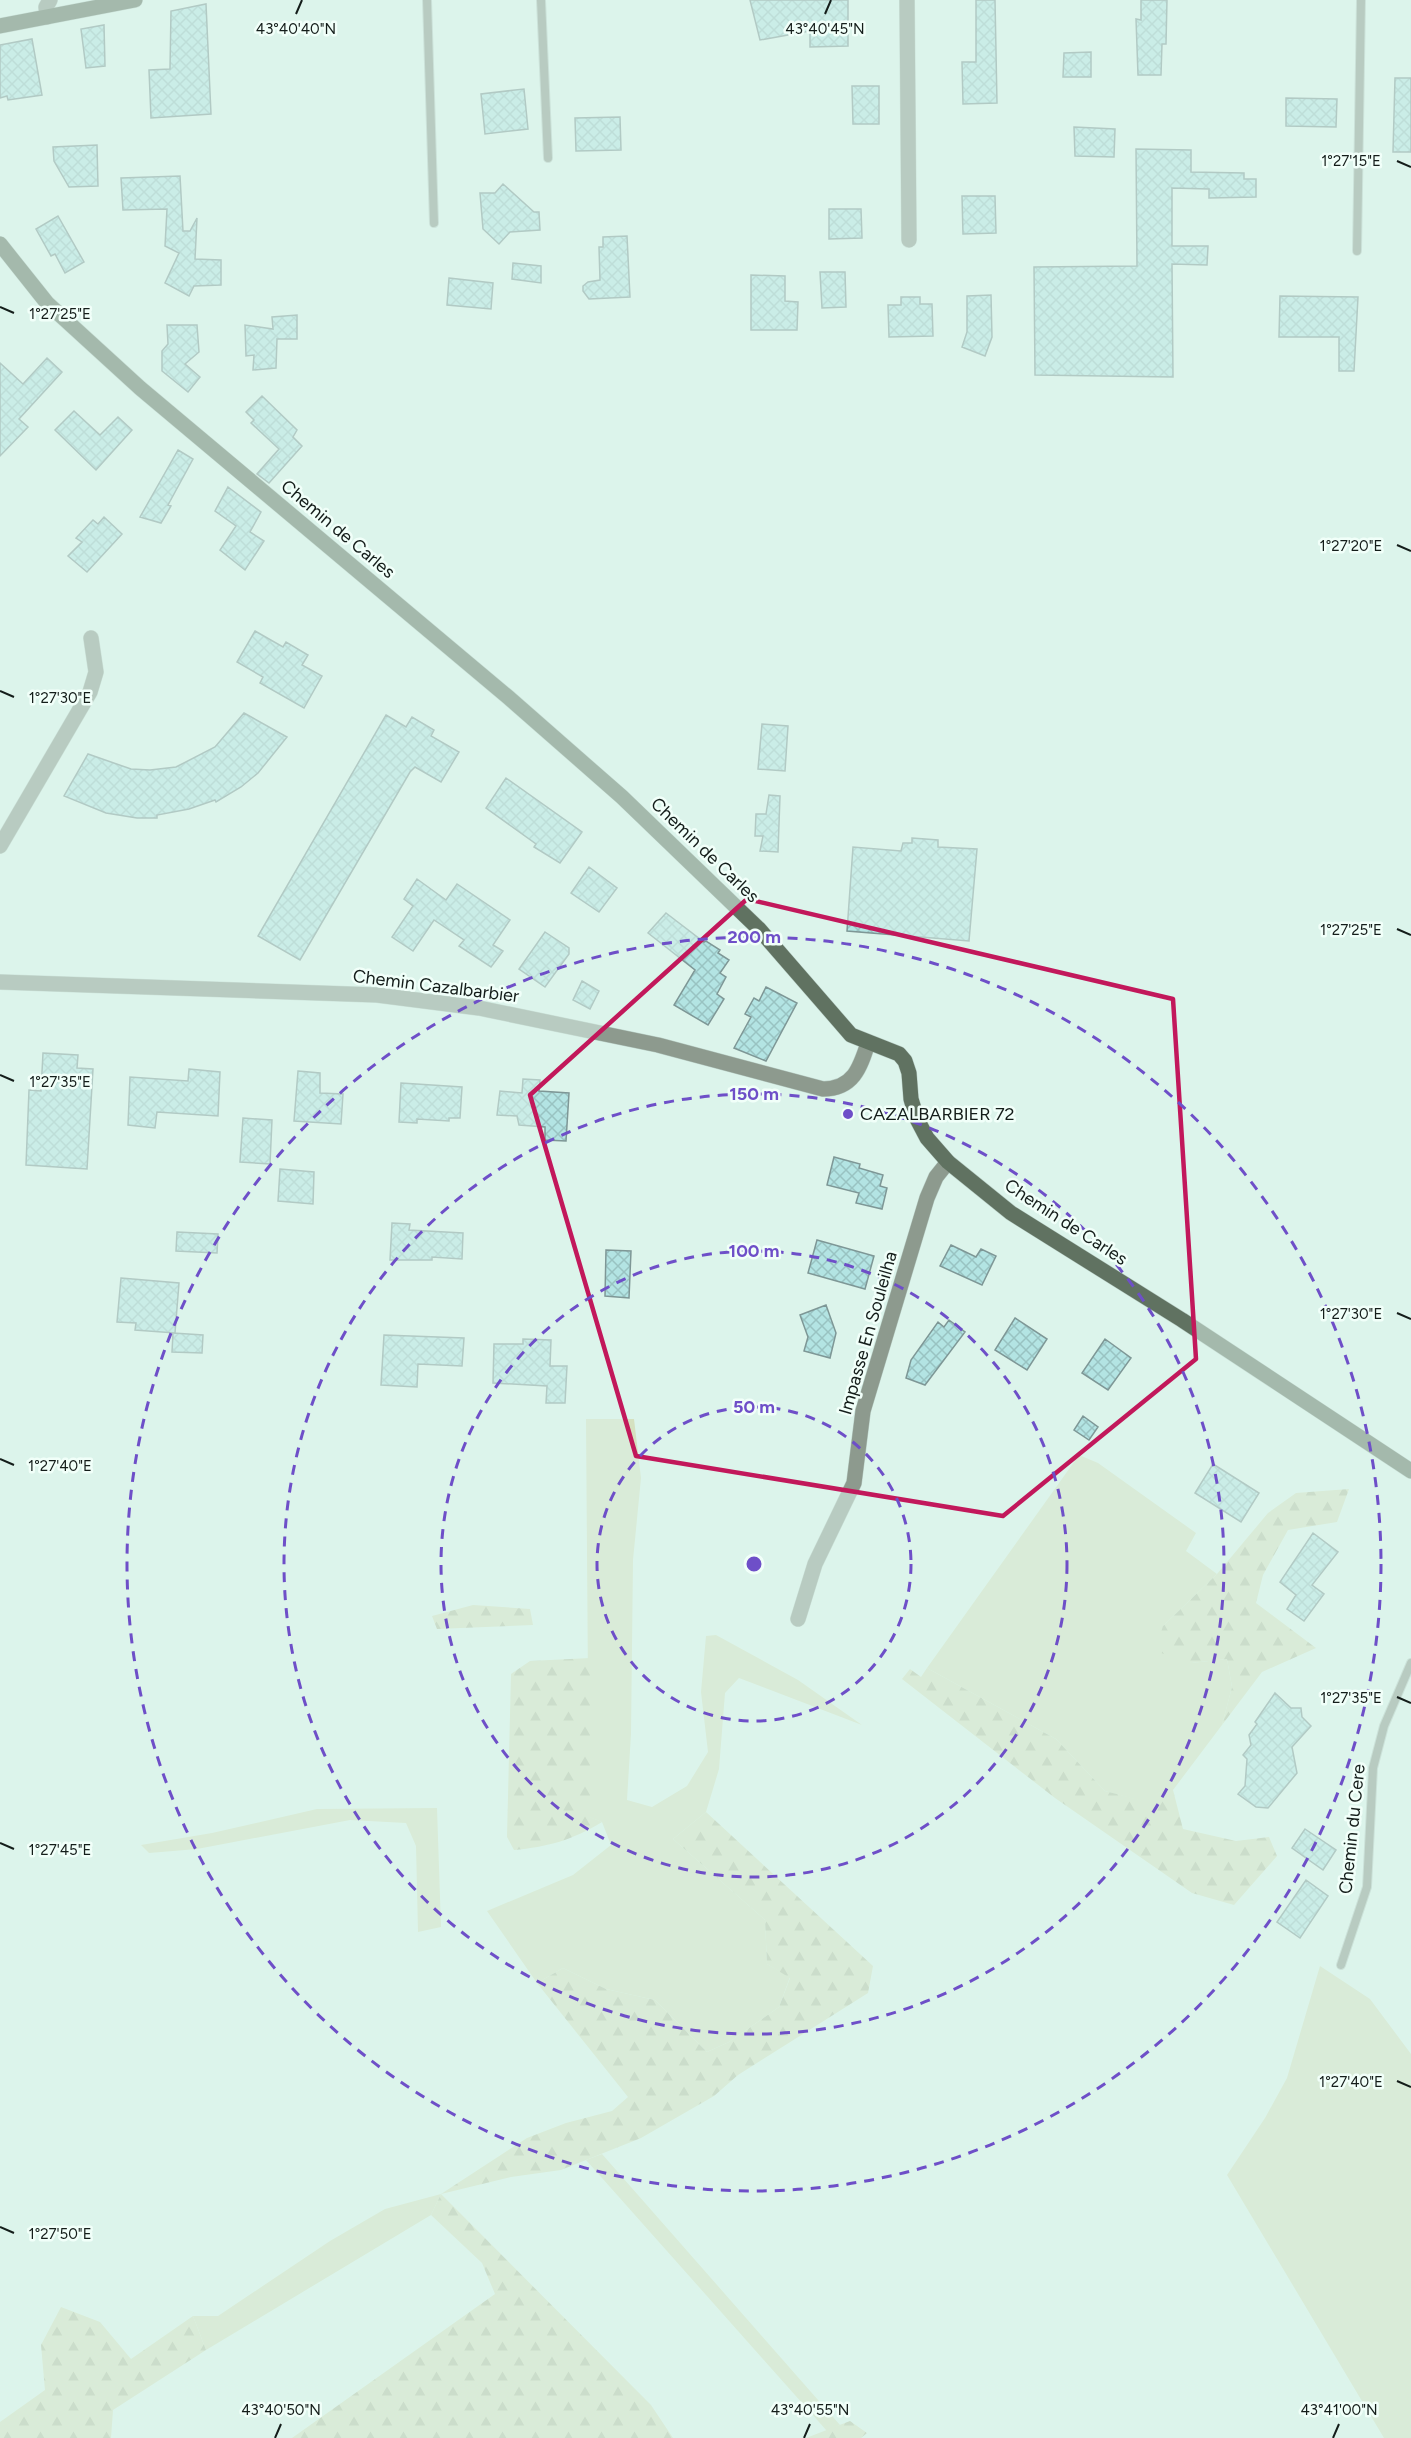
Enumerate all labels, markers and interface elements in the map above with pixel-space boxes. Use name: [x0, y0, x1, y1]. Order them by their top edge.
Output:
text: 43°40'40"N: [256, 20, 336, 38]
text: 43°40'45"N: [785, 20, 865, 38]
text: 1°27'15"E: [1321, 152, 1381, 170]
text: 1°27'25"E: [29, 305, 91, 323]
street label: Chemin de Carles: [277, 475, 399, 583]
text: 1°27'20"E: [1320, 537, 1382, 555]
text: 1°27'30"E: [29, 689, 91, 707]
street label: Chemin de Carles: [646, 793, 764, 907]
text: 1°27'25"E: [1320, 921, 1382, 939]
text: 200 m: [727, 926, 781, 948]
street label: Chemin Cazalbarbier: [352, 965, 520, 1007]
text: 1°27'35"E: [29, 1073, 91, 1091]
text: 150 m: [729, 1083, 779, 1105]
place label: CAZALBARBIER 72: [860, 1103, 1015, 1125]
marker: CAZALBARBIER 72: [841, 1107, 855, 1121]
street label: Chemin de Carles: [1000, 1174, 1132, 1270]
text: 100 m: [729, 1240, 779, 1262]
street label: Impasse En Souleilha: [834, 1249, 902, 1417]
text: 1°27'30"E: [1320, 1305, 1382, 1323]
text: 50 m: [733, 1396, 775, 1418]
text: 1°27'40"E: [28, 1457, 92, 1475]
centre of rings: [744, 1554, 764, 1574]
text: 1°27'35"E: [1320, 1689, 1382, 1707]
street label: Chemin du Cere: [1334, 1763, 1370, 1895]
text: 1°27'45"E: [29, 1841, 91, 1859]
text: 1°27'40"E: [1319, 2073, 1383, 2091]
text: 1°27'50"E: [28, 2225, 92, 2243]
text: 43°40'50"N: [241, 2401, 321, 2419]
text: 43°40'55"N: [771, 2401, 849, 2419]
text: 43°41'00"N: [1300, 2401, 1378, 2419]

